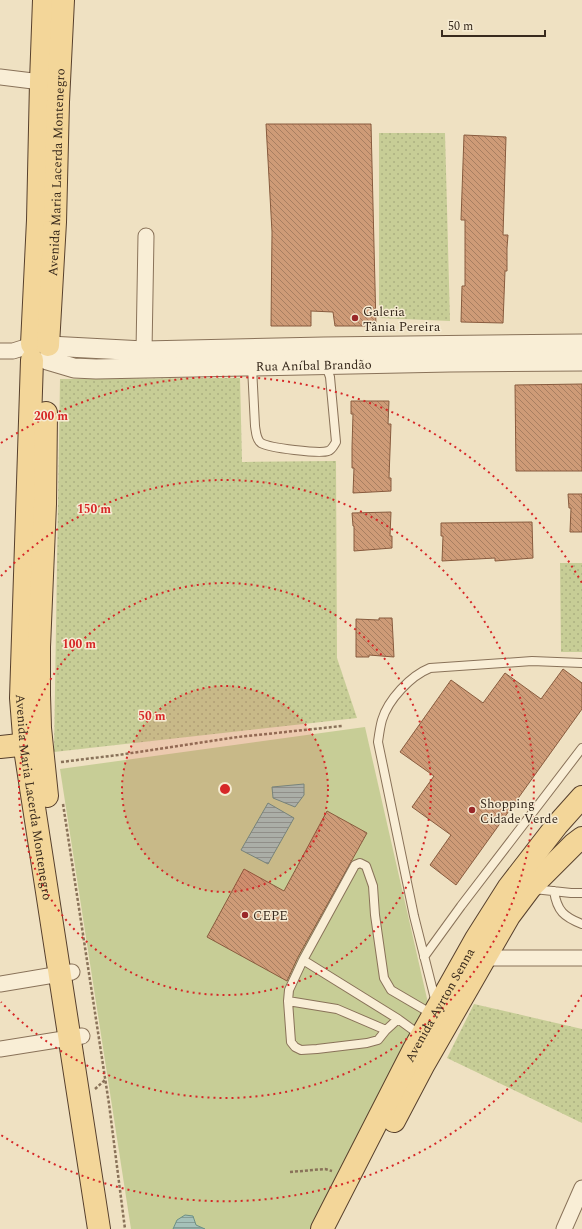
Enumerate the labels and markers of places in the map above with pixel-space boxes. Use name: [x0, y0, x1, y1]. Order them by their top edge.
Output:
place label: Galeria Tânia Pereira: [363, 302, 441, 337]
marker: Galeria Tânia Pereira: [350, 313, 360, 323]
centre of rings: [218, 782, 232, 796]
place label: Shopping Cidade Verde: [480, 794, 558, 829]
marker: Shopping Cidade Verde: [467, 805, 477, 815]
place label: CEPE: [253, 906, 288, 926]
marker: CEPE: [240, 910, 250, 920]

